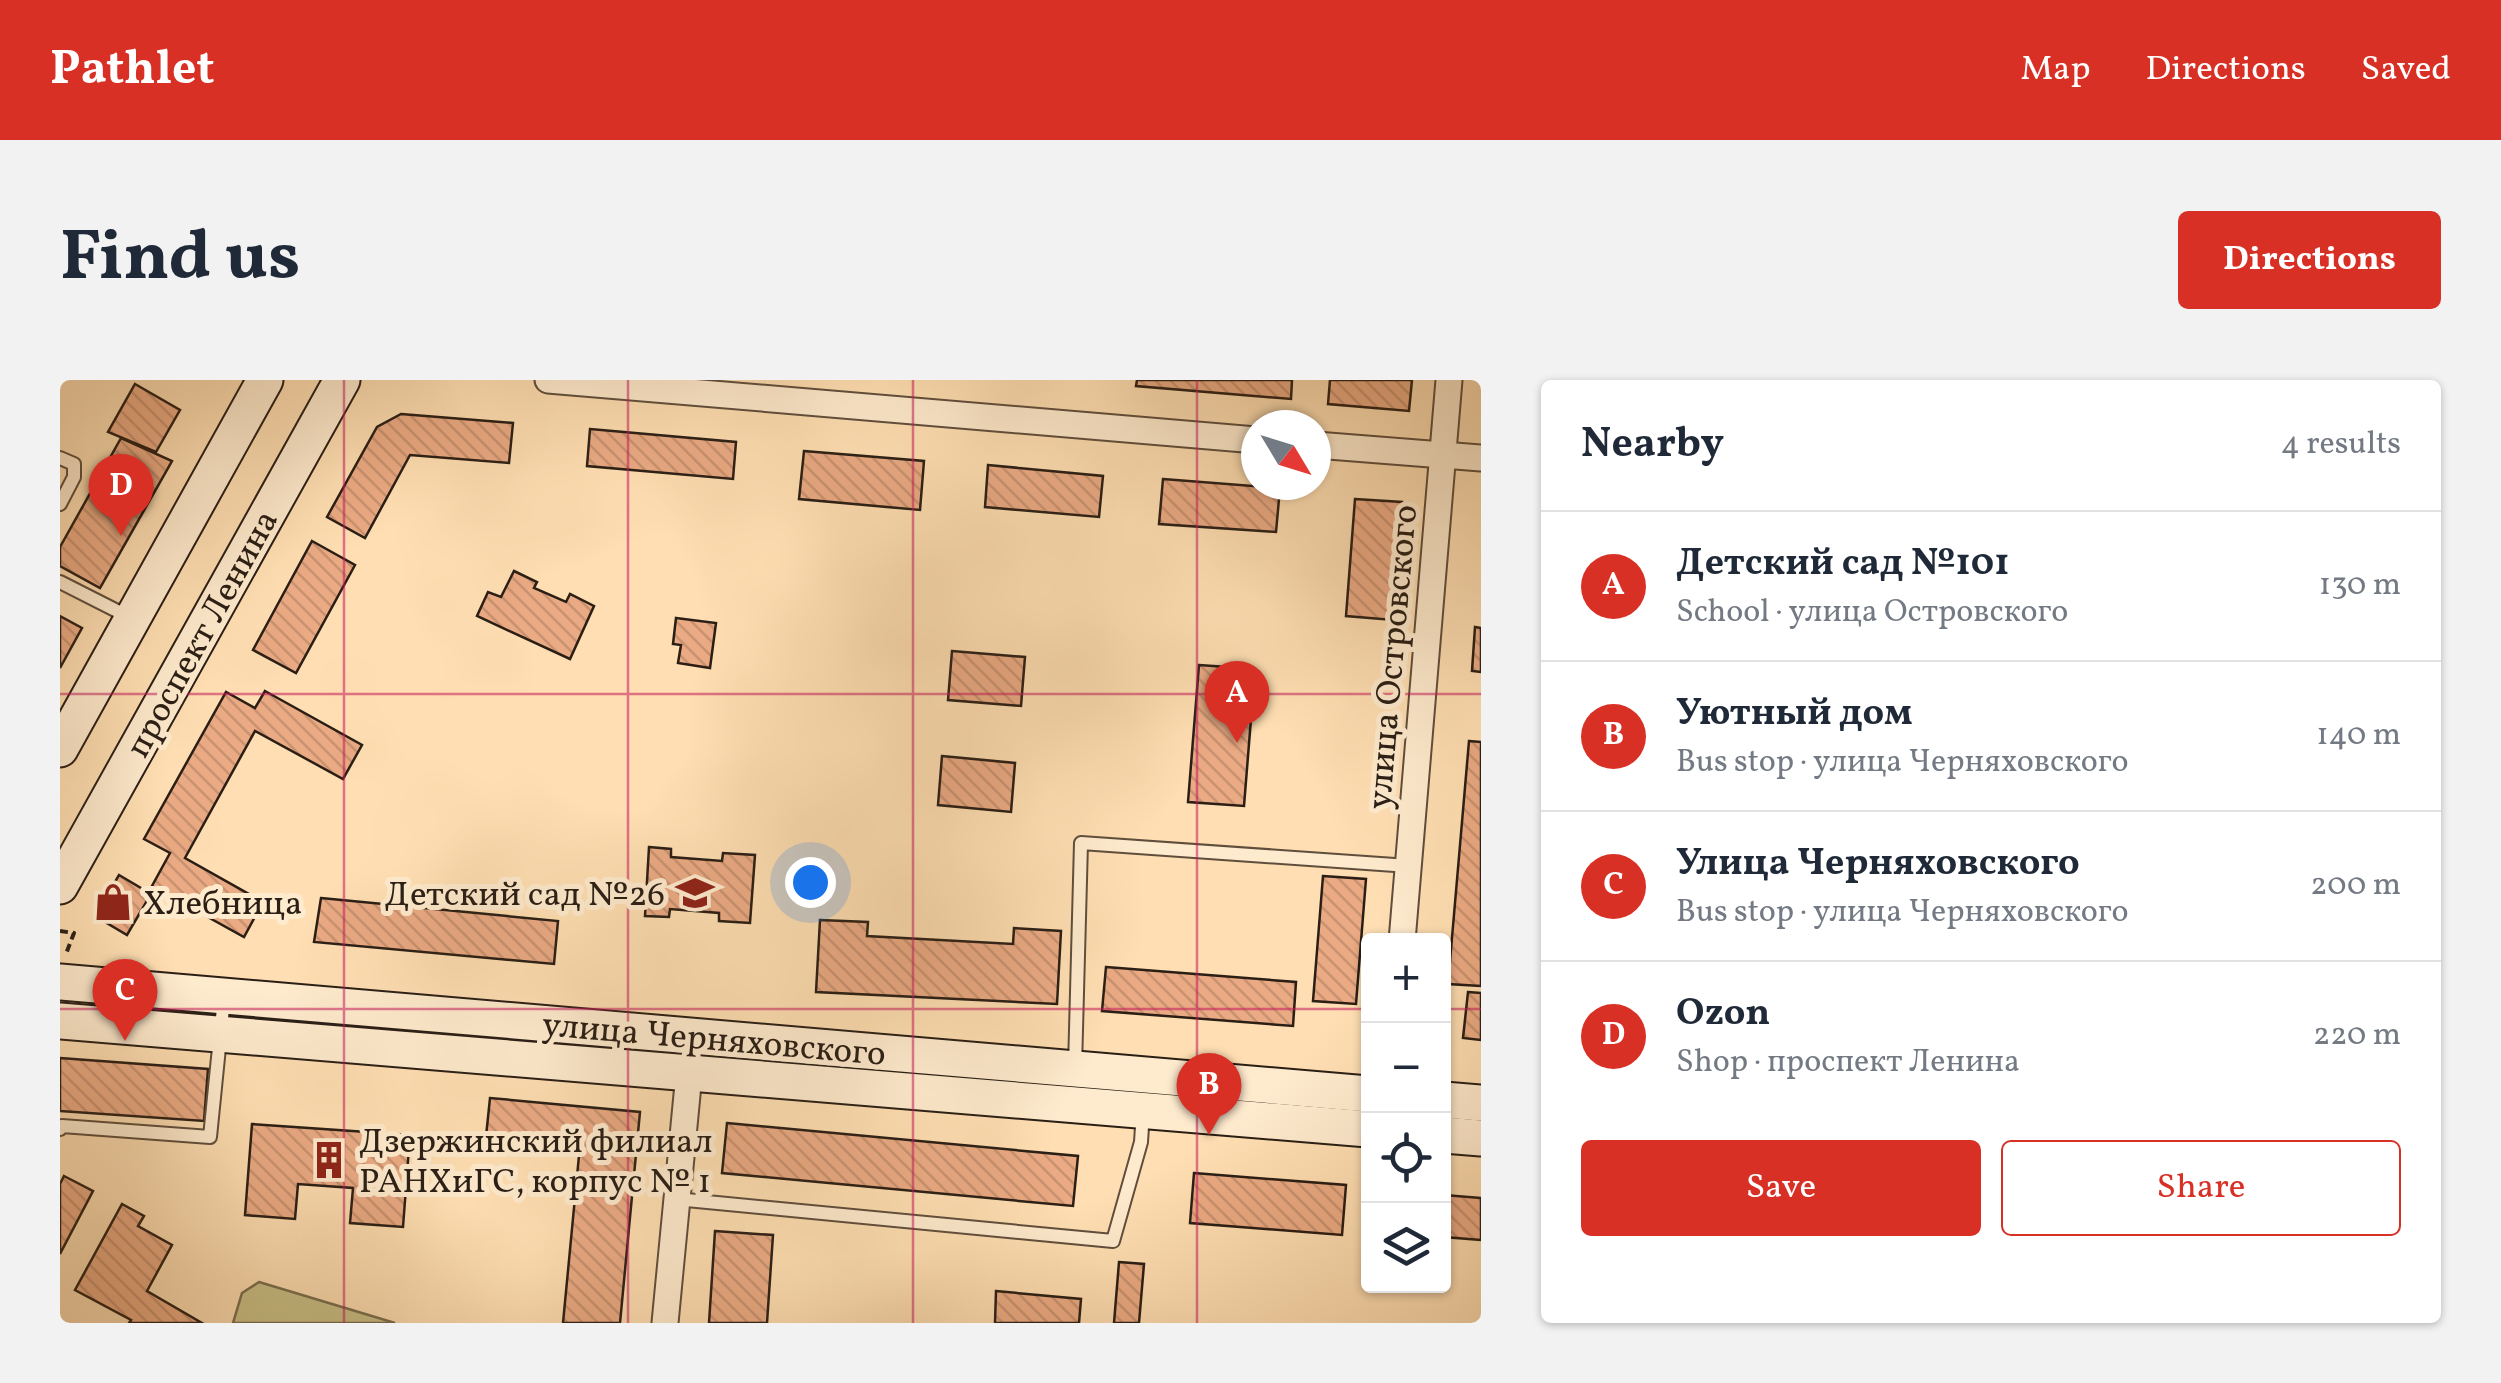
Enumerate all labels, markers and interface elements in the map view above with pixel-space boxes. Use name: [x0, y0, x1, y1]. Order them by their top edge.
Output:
text: Pathlet: [50, 37, 215, 104]
text: Map: [2020, 46, 2091, 94]
text: Directions: [2146, 46, 2306, 94]
text: Saved: [2361, 46, 2451, 94]
text: Find us: [60, 211, 300, 309]
button: Directions: [2178, 211, 2441, 309]
north arrow: [1241, 410, 1331, 500]
text: Nearby: [1581, 416, 1724, 475]
text: 4 results: [2281, 423, 2401, 467]
pin: D: [88, 454, 154, 536]
street label: проспект Ленина: [116, 502, 292, 767]
street label: улица Островского: [1357, 503, 1431, 812]
text: Детский сад №101: [1676, 538, 2010, 591]
text: A: [1602, 564, 1625, 608]
text: 130 m: [2319, 564, 2401, 608]
text: School · улица Островского: [1676, 591, 2068, 635]
pin: A: [1204, 660, 1270, 743]
text: Уютный дом: [1676, 688, 1913, 741]
text: B: [1603, 714, 1624, 758]
text: 140 m: [2316, 714, 2401, 758]
text: Bus stop · улица Черняховского: [1676, 741, 2129, 785]
text: Улица Черняховского: [1676, 838, 2080, 891]
your location: [785, 857, 836, 908]
text: C: [1603, 864, 1624, 908]
text: 200 m: [2310, 864, 2401, 908]
place label: Детский сад №26: [385, 872, 665, 920]
school or university icon: Детский сад №26: [674, 872, 716, 914]
shop icon: Хлебница: [92, 881, 134, 923]
place label: Хлебница: [143, 881, 302, 929]
text: Bus stop · улица Черняховского: [1676, 891, 2129, 935]
map controls: [1361, 933, 1451, 1293]
button: +: [1361, 933, 1451, 1023]
pin: C: [92, 958, 158, 1041]
text: Ozon: [1676, 988, 1770, 1041]
street label: улица Черняховского: [540, 1002, 888, 1080]
text: D: [1602, 1014, 1625, 1058]
text: 220 m: [2313, 1014, 2401, 1058]
button: −: [1361, 1023, 1451, 1113]
text: Shop · проспект Ленина: [1676, 1041, 2020, 1085]
pin: B: [1176, 1052, 1242, 1135]
button: locate: [1361, 1113, 1451, 1203]
place label: Дзержинский филиал РАНХиГС, корпус № 1: [359, 1119, 713, 1207]
building icon: Дзержинский филиал РАНХиГС, корпус № 1: [308, 1139, 350, 1181]
button: Save: [1581, 1140, 1981, 1236]
button: Share: [2001, 1140, 2401, 1236]
button: layers: [1361, 1203, 1451, 1293]

